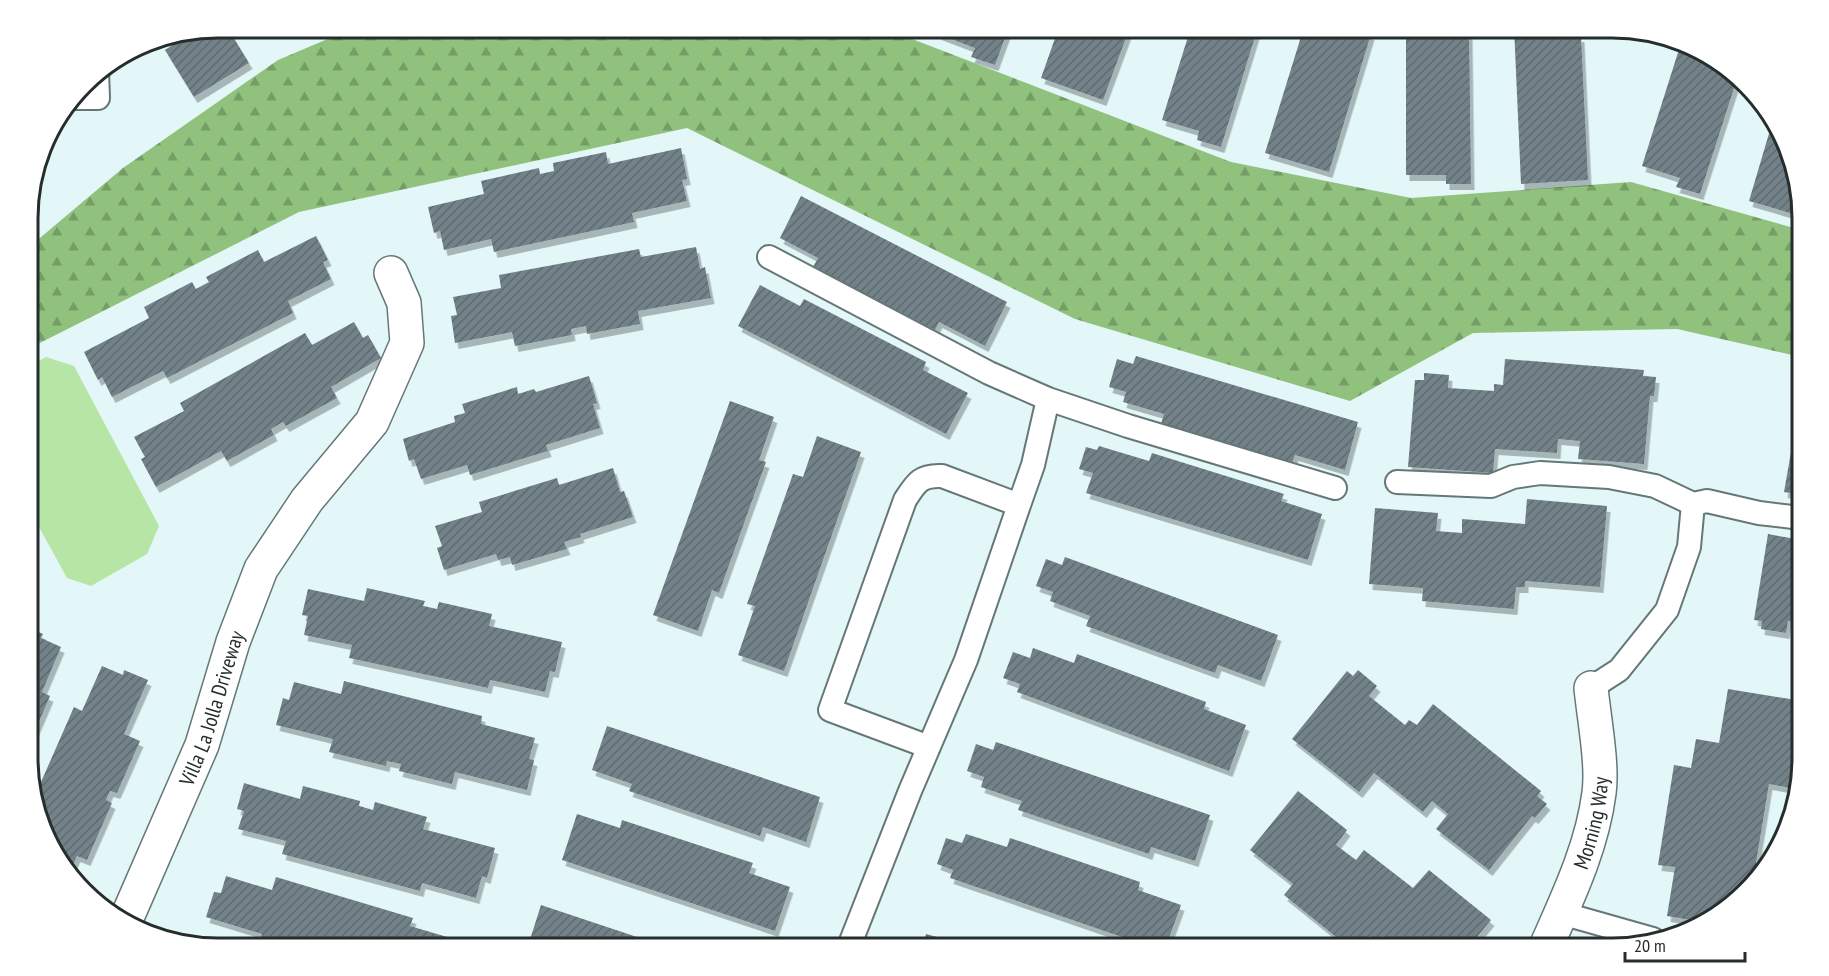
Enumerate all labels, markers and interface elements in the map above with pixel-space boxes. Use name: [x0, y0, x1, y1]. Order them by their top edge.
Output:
street label: Villa La Jolla Driveway: [172, 627, 250, 791]
street label: Morning Way: [1567, 776, 1614, 873]
scale bar: [1625, 925, 1745, 963]
text: 20 m: [1634, 934, 1666, 957]

